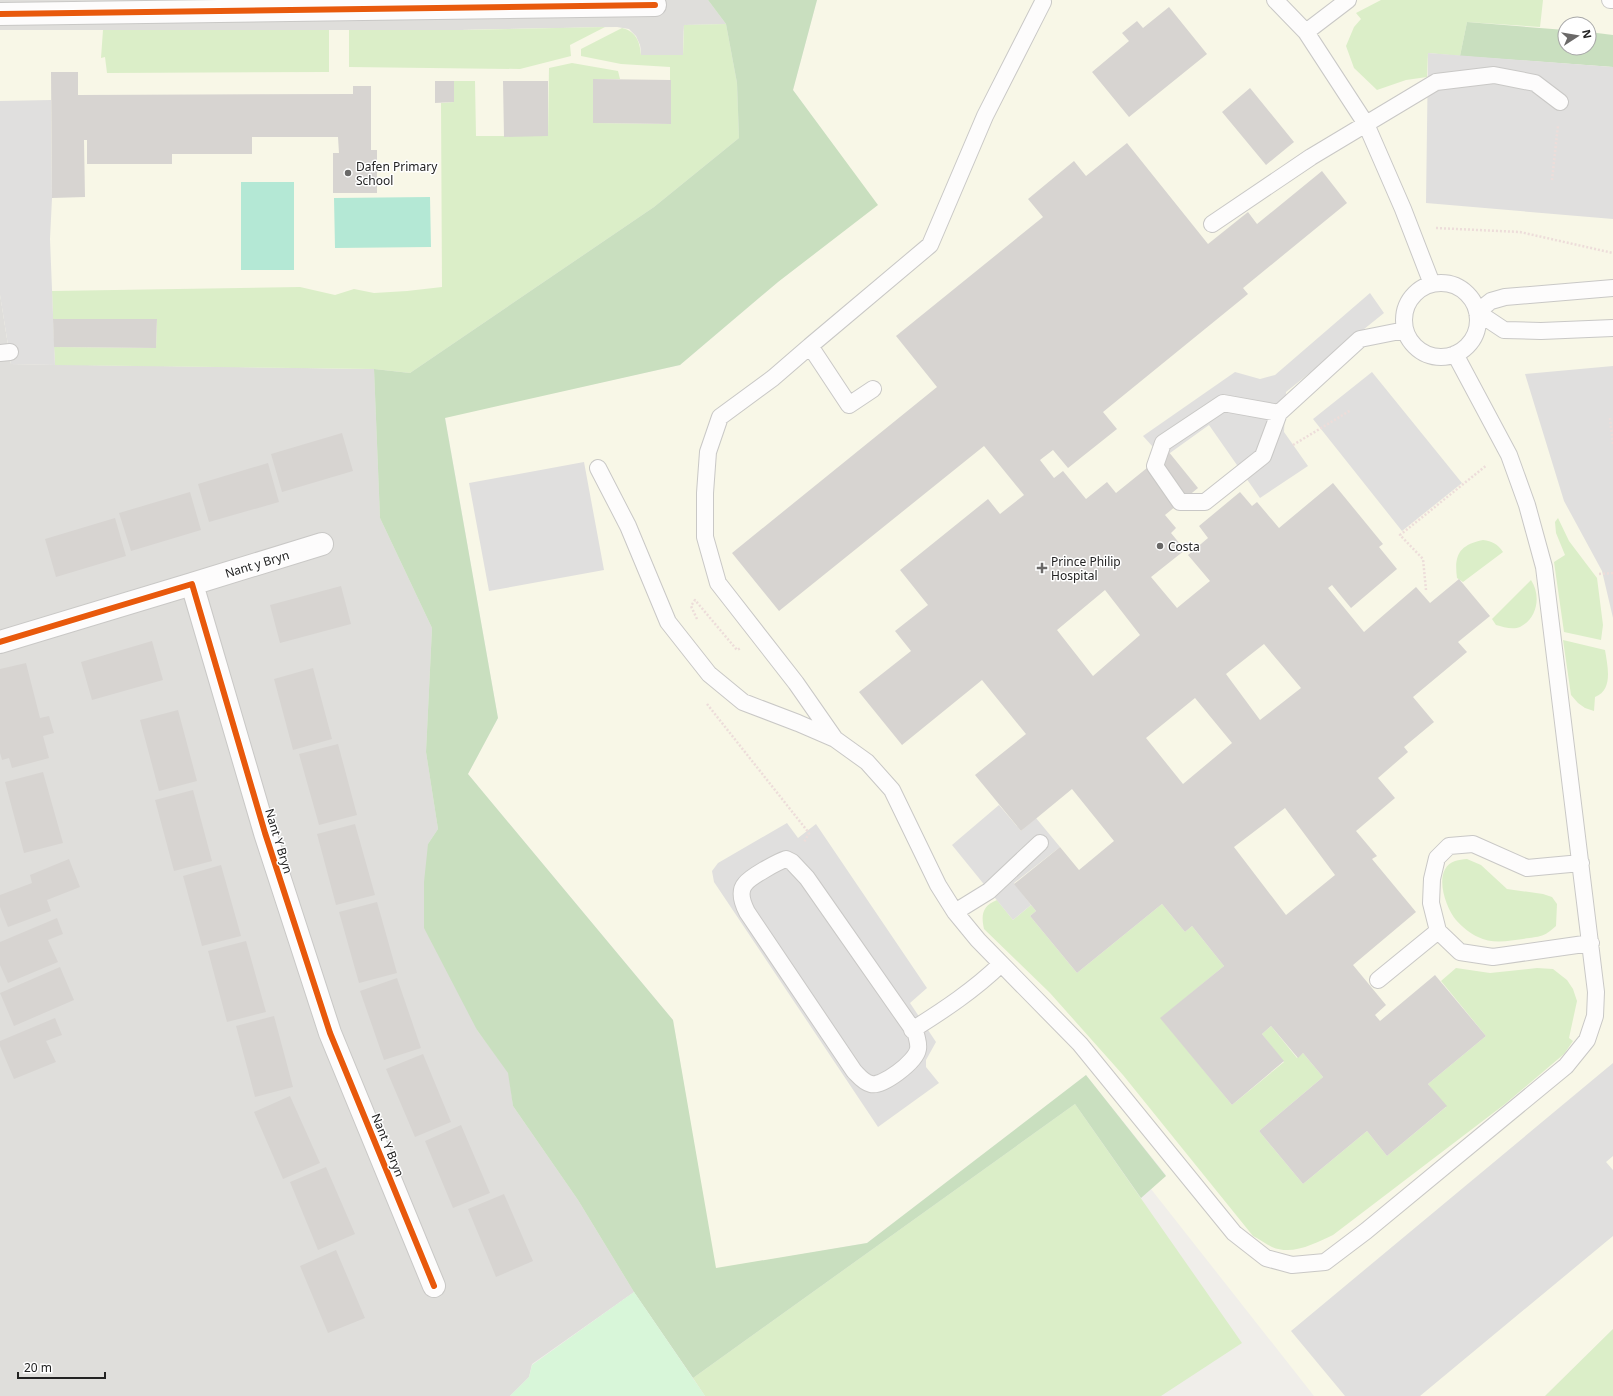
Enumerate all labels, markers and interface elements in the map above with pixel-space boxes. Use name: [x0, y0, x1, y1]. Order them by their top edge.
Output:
north arrow: [1557, 16, 1597, 56]
text: N: [1579, 28, 1596, 40]
place label: Dafen Primary School: [356, 158, 438, 189]
marker: Dafen Primary School: [343, 168, 353, 178]
place label: Costa: [1168, 538, 1200, 555]
marker: Costa: [1155, 541, 1165, 551]
street label: Nant y Bryn: [223, 546, 291, 582]
place label: Prince Philip Hospital: [1051, 553, 1121, 584]
marker: Prince Philip Hospital: [1036, 562, 1048, 574]
street label: Nant Y Bryn: [261, 807, 297, 875]
street label: Nant Y Bryn: [368, 1111, 408, 1179]
scale bar: [18, 1354, 105, 1380]
text: 20 m: [24, 1359, 52, 1376]

